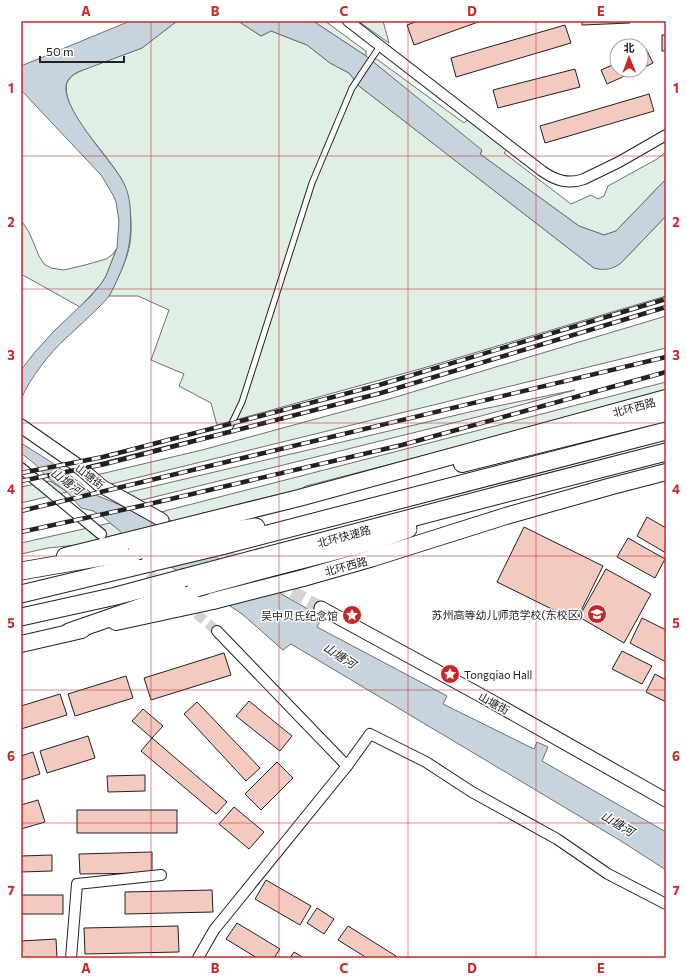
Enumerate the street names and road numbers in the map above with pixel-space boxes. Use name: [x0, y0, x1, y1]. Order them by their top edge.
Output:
street label: 北环西路: [611, 395, 657, 419]
street label: 山塘街: [73, 461, 107, 491]
street label: 北环快速路: [316, 523, 372, 549]
street label: 北环西路: [323, 554, 369, 578]
street label: 山塘街: [476, 689, 512, 717]

